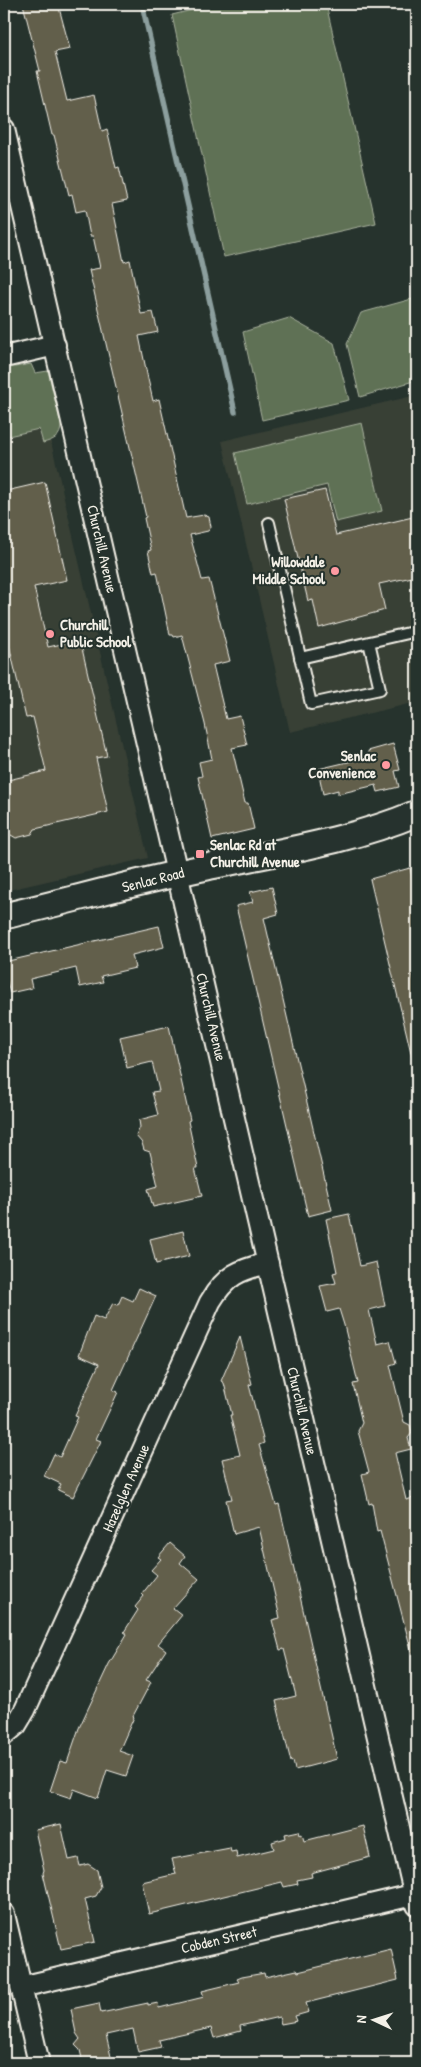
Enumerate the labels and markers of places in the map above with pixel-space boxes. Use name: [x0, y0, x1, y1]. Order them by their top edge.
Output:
place label: Willowdale Middle School: [253, 551, 326, 589]
marker: Willowdale Middle School: [329, 565, 341, 577]
place label: Churchill Public School: [60, 614, 132, 652]
marker: Churchill Public School: [44, 628, 56, 640]
place label: Senlac Convenience: [308, 745, 377, 783]
marker: Senlac Convenience: [380, 759, 392, 771]
place label: Senlac Rd at Churchill Avenue: [210, 834, 300, 872]
marker: Senlac Rd at Churchill Avenue: [194, 848, 206, 860]

